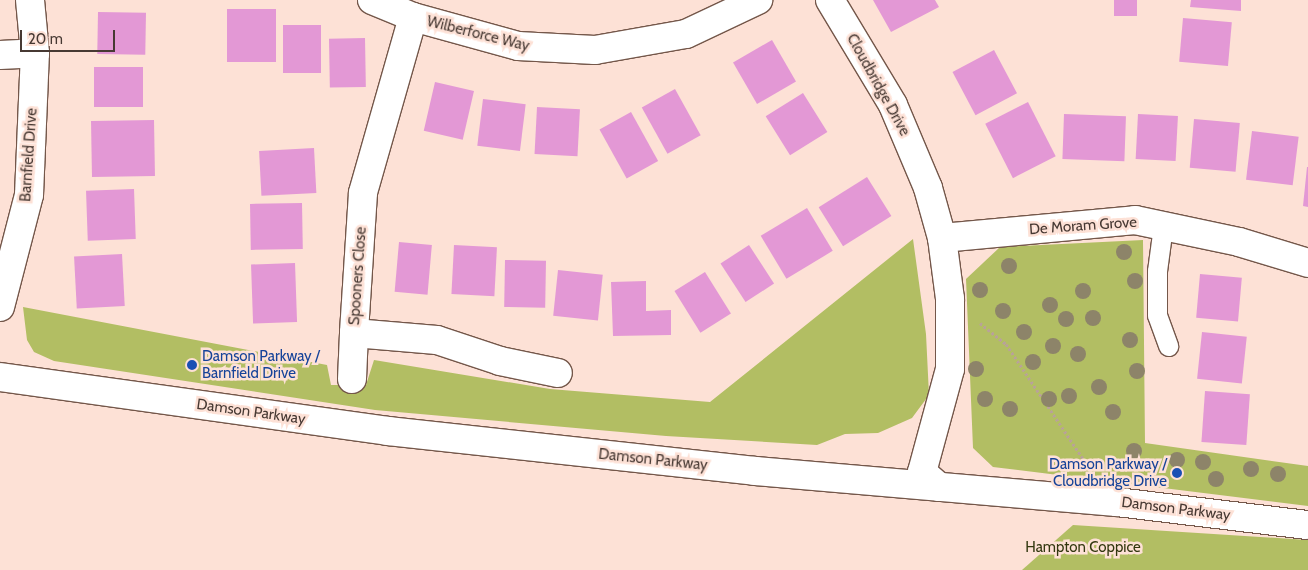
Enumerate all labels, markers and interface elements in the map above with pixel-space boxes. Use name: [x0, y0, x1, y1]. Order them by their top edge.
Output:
street label: Wilberforce Way: [425, 13, 531, 55]
scale bar: [22, 20, 118, 52]
text: 20 m: [28, 30, 63, 48]
street label: Cloudbridge Drive: [843, 31, 913, 139]
street label: Barnfield Drive: [17, 108, 41, 202]
street label: De Moram Grove: [1028, 213, 1138, 239]
street label: Spooners Close: [346, 226, 370, 326]
place label: Damson Parkway / Barnfield Drive: [202, 347, 320, 382]
marker: Damson Parkway / Barnfield Drive: [186, 359, 198, 371]
street label: Damson Parkway: [195, 395, 307, 429]
street label: Damson Parkway: [598, 445, 708, 475]
place label: Damson Parkway / Cloudbridge Drive: [1049, 455, 1167, 490]
marker: Damson Parkway / Cloudbridge Drive: [1171, 467, 1183, 479]
street label: Damson Parkway: [1120, 493, 1232, 525]
park label: Hampton Coppice: [1025, 539, 1141, 557]

